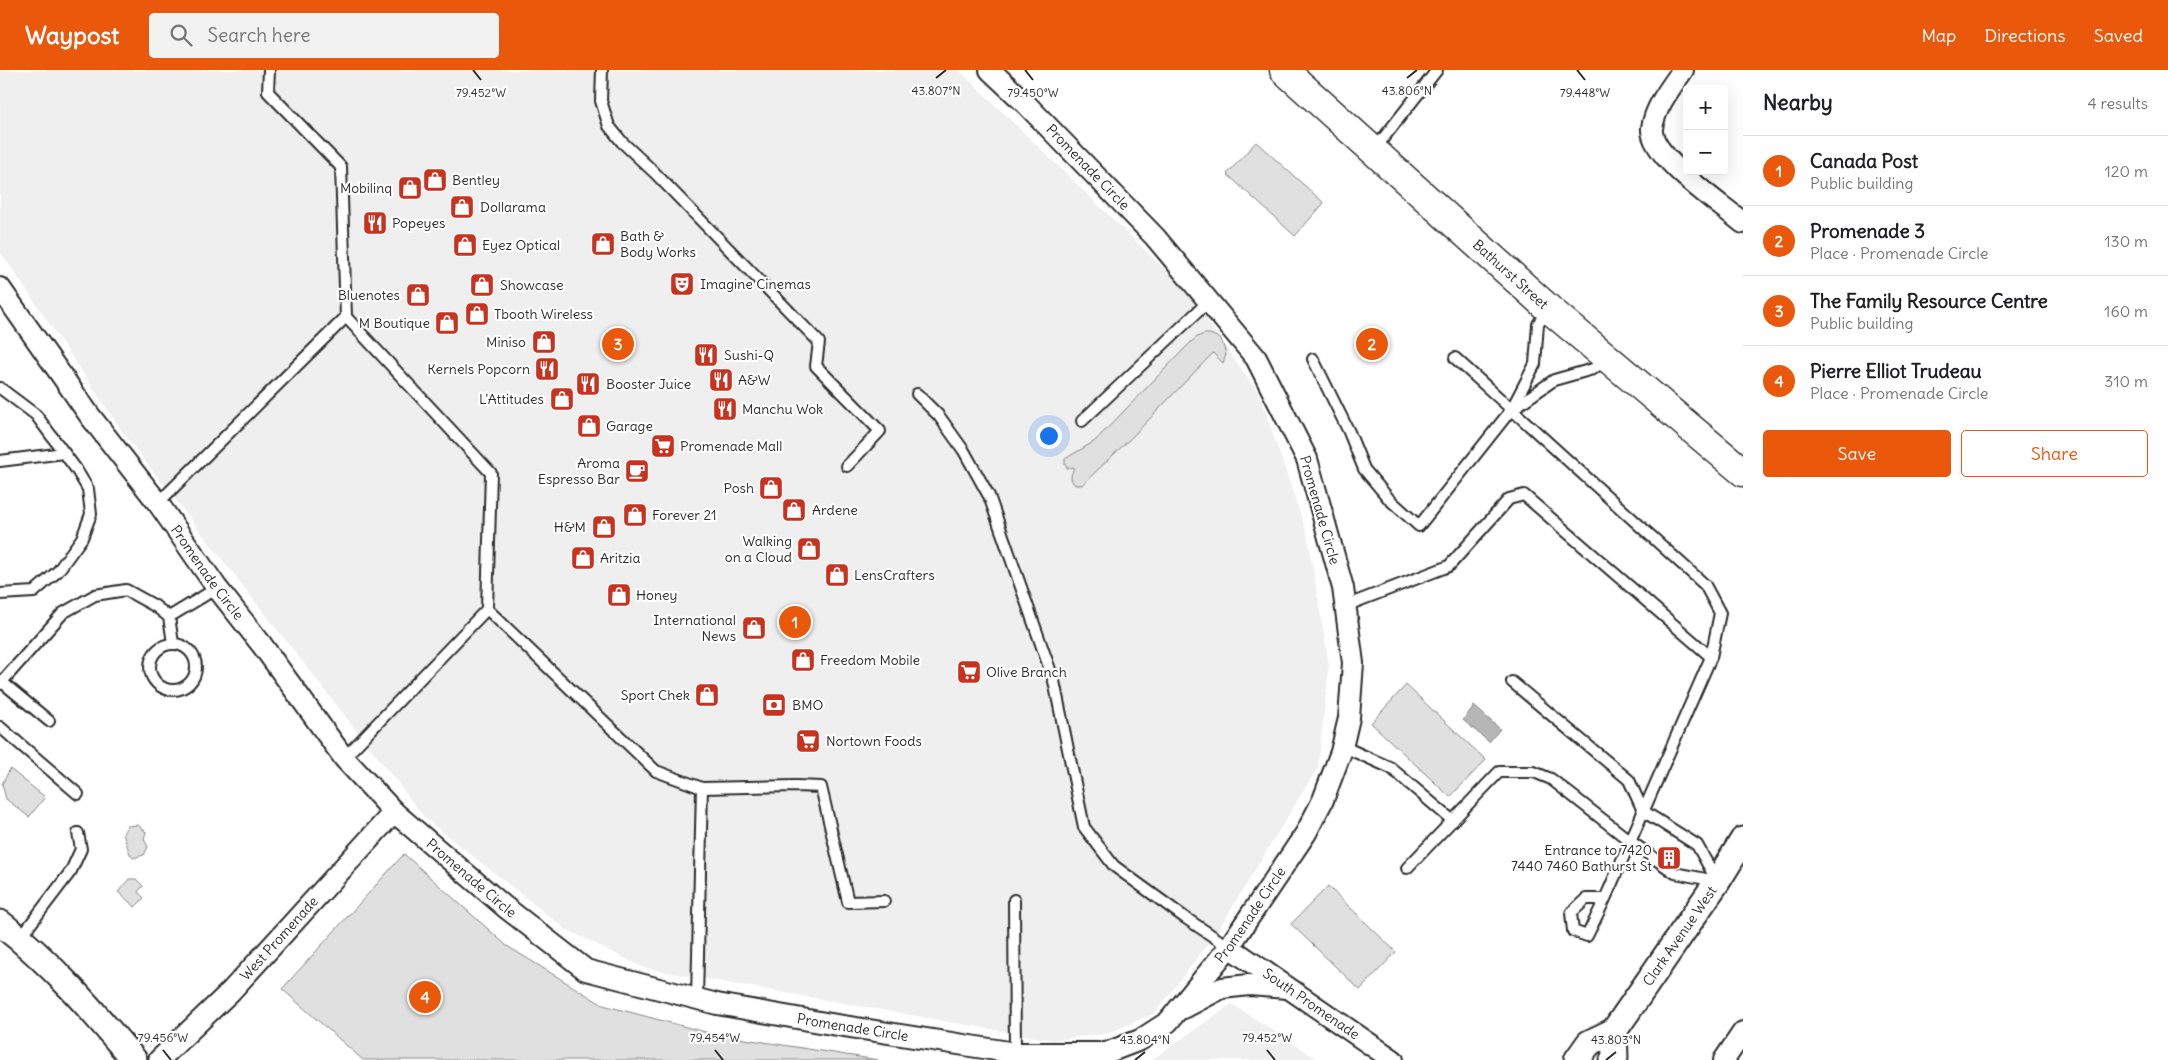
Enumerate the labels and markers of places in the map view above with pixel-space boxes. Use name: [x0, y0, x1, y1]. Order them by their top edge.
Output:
shop icon: Bentley: [422, 167, 448, 193]
place label: Bentley: [452, 171, 500, 189]
shop icon: Mobilinq: [397, 175, 423, 201]
place label: Mobilinq: [340, 179, 392, 197]
shop icon: Dollarama: [449, 194, 475, 220]
place label: Dollarama: [480, 198, 546, 216]
restaurant icon: Popeyes: [362, 210, 388, 236]
place label: Popeyes: [392, 214, 445, 232]
place label: Bath & Body Works: [620, 227, 696, 261]
shop icon: Bath & Body Works: [590, 231, 616, 257]
shop icon: Eyez Optical: [452, 232, 478, 258]
place label: Eyez Optical: [482, 236, 560, 254]
theatre icon: Imagine Cinemas: [669, 271, 695, 297]
shop icon: Showcase: [469, 272, 495, 298]
place label: Imagine Cinemas: [700, 275, 811, 293]
place label: Showcase: [500, 276, 564, 294]
shop icon: Bluenotes: [405, 282, 431, 308]
place label: Bluenotes: [338, 286, 400, 304]
shop icon: Tbooth Wireless: [464, 301, 490, 327]
place label: Tbooth Wireless: [494, 305, 593, 323]
shop icon: M Boutique: [434, 310, 460, 336]
place label: M Boutique: [359, 314, 430, 332]
pin: 3: [602, 325, 634, 363]
pin: 2: [1356, 325, 1388, 363]
shop icon: Miniso: [531, 329, 557, 355]
place label: Miniso: [486, 333, 526, 351]
restaurant icon: Sushi-Q: [693, 342, 719, 368]
place label: Sushi-Q: [724, 346, 774, 364]
restaurant icon: Kernels Popcorn: [534, 356, 560, 382]
place label: Kernels Popcorn: [427, 360, 530, 378]
restaurant icon: A&W: [708, 367, 734, 393]
restaurant icon: Booster Juice: [575, 371, 601, 397]
place label: A&W: [738, 371, 771, 389]
place label: Booster Juice: [606, 375, 691, 393]
shop icon: L'Attitudes: [549, 386, 575, 412]
place label: L'Attitudes: [479, 390, 544, 408]
restaurant icon: Manchu Wok: [712, 396, 738, 422]
place label: Manchu Wok: [742, 400, 823, 418]
shop icon: Garage: [576, 413, 602, 439]
place label: Garage: [606, 417, 653, 435]
supermarket icon: Promenade Mall: [650, 433, 676, 459]
place label: Promenade Mall: [680, 437, 782, 455]
place label: Aroma Espresso Bar: [538, 454, 620, 488]
cafe icon: Aroma Espresso Bar: [624, 458, 650, 484]
shop icon: Posh: [758, 475, 784, 501]
place label: Posh: [724, 479, 754, 497]
shop icon: Ardene: [781, 497, 807, 523]
place label: Ardene: [812, 501, 858, 519]
shop icon: Forever 21: [622, 502, 648, 528]
place label: Forever 21: [652, 506, 717, 524]
shop icon: H&M: [591, 514, 617, 540]
place label: H&M: [554, 518, 586, 536]
place label: Walking on a Cloud: [725, 532, 792, 566]
shop icon: Walking on a Cloud: [796, 536, 822, 562]
shop icon: Aritzia: [570, 545, 596, 571]
place label: Aritzia: [600, 549, 640, 567]
shop icon: LensCrafters: [824, 562, 850, 588]
place label: LensCrafters: [854, 566, 935, 584]
shop icon: Honey: [606, 582, 632, 608]
place label: Honey: [636, 586, 678, 604]
pin: 1: [779, 603, 811, 641]
place label: International News: [653, 611, 736, 645]
shop icon: International News: [741, 615, 767, 641]
shop icon: Freedom Mobile: [790, 647, 816, 673]
place label: Freedom Mobile: [820, 651, 920, 669]
supermarket icon: Olive Branch: [956, 659, 982, 685]
place label: Olive Branch: [986, 663, 1067, 681]
shop icon: Sport Chek: [694, 682, 720, 708]
place label: Sport Chek: [621, 686, 690, 704]
bank icon: BMO: [761, 692, 787, 718]
place label: BMO: [792, 696, 824, 714]
supermarket icon: Nortown Foods: [795, 728, 821, 754]
place label: Nortown Foods: [826, 732, 922, 750]
place label: Entrance to 7420 7440 7460 Bathurst St: [1511, 841, 1652, 875]
building icon: Entrance to 7420 7440 7460 Bathurst St: [1656, 845, 1682, 871]
pin: 4: [409, 978, 441, 1016]

